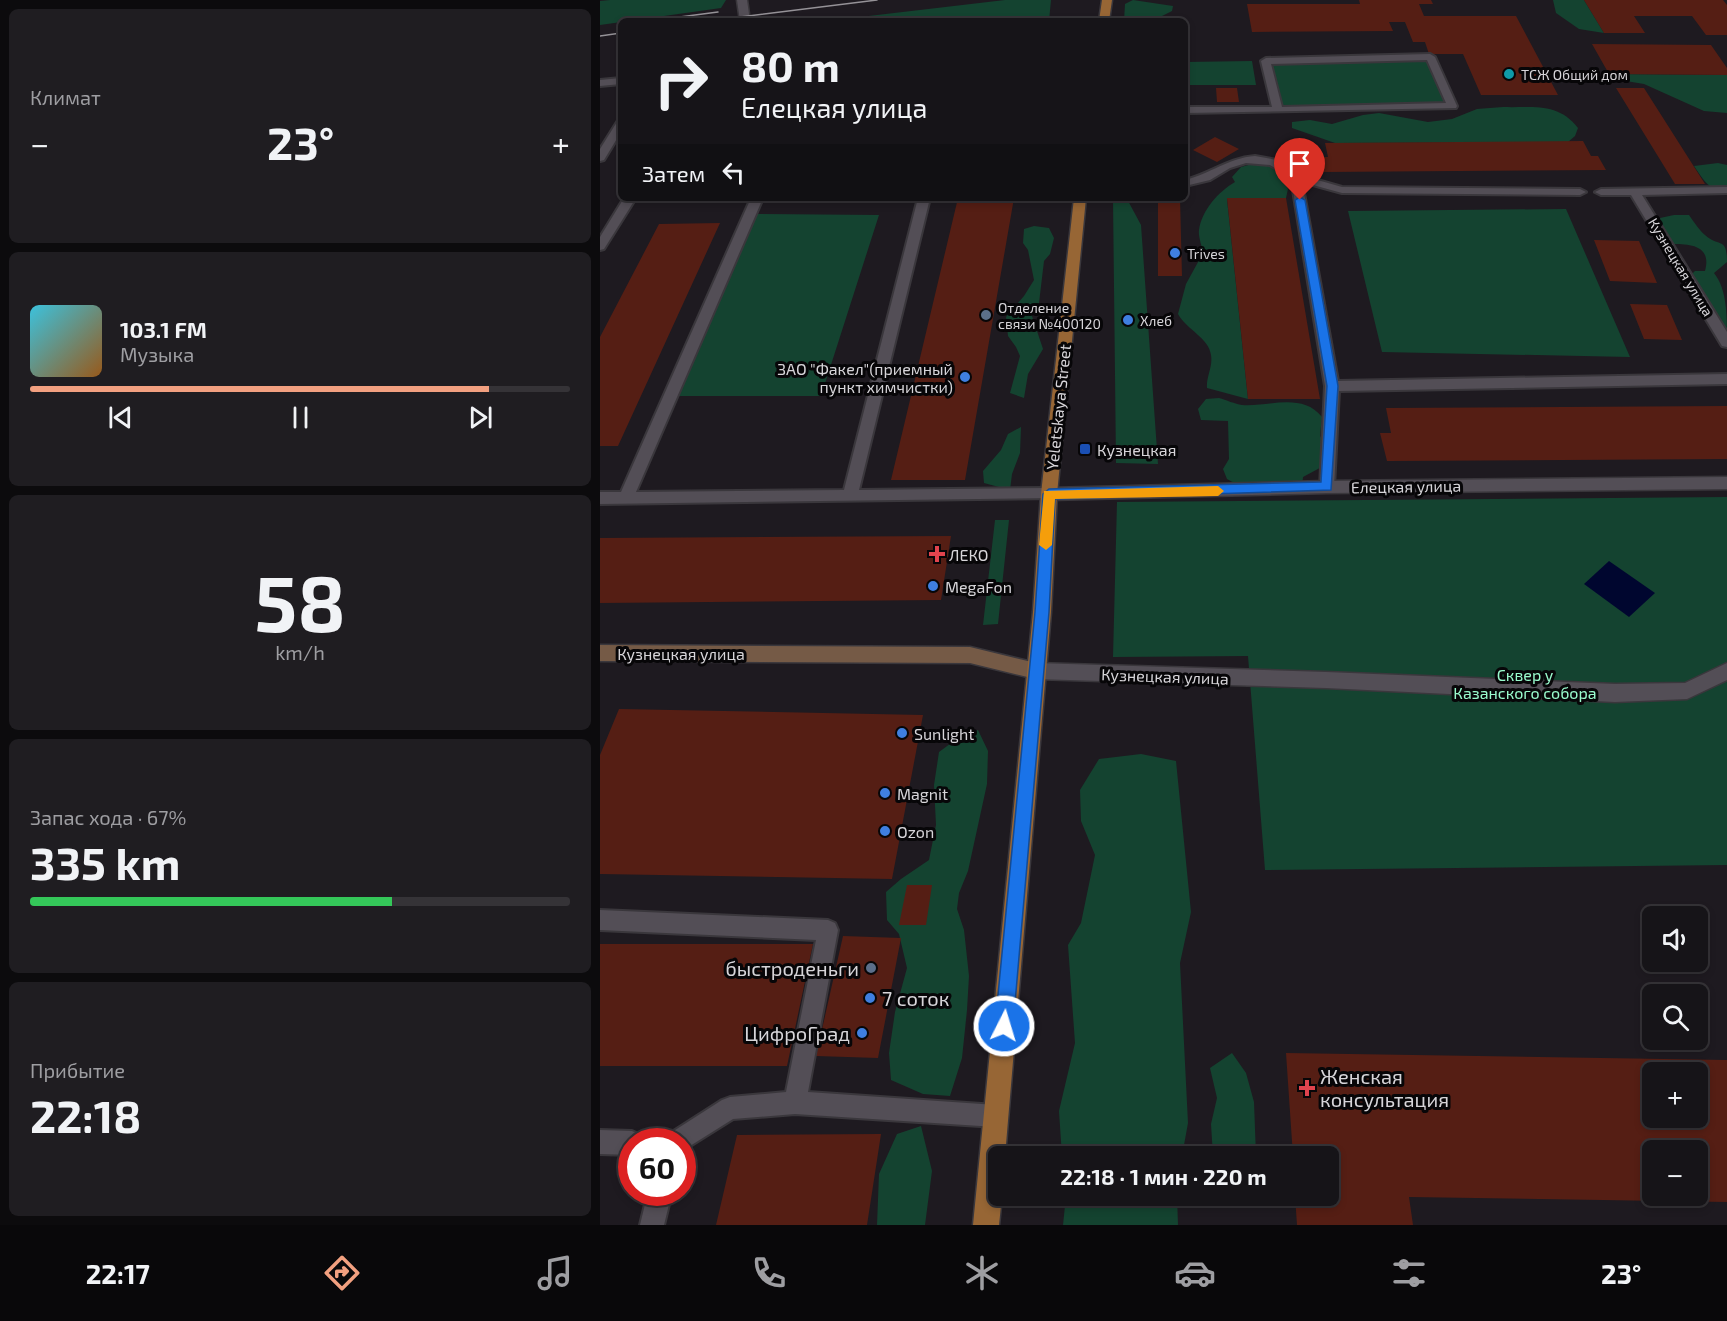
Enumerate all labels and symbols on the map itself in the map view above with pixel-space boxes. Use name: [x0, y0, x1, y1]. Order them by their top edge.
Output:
place label: ТСЖ Общий дом: [1521, 66, 1628, 83]
marker: ТСЖ Общий дом: [1502, 67, 1516, 81]
pin: [1274, 138, 1325, 200]
street label: Кузнецкая улица: [1645, 215, 1717, 319]
place label: Trives: [1187, 245, 1225, 262]
marker: Trives: [1168, 246, 1182, 260]
place label: Отделение связи №400120: [998, 299, 1101, 332]
marker: Отделение связи №400120: [979, 308, 993, 322]
place label: Хлеб: [1140, 312, 1172, 329]
marker: Хлеб: [1121, 313, 1135, 327]
street label: Yeletskaya Street: [1042, 343, 1074, 471]
place label: ЗАО "Факел"(приемный пункт химчистки): [777, 359, 953, 397]
marker: ЗАО "Факел"(приемный пункт химчистки): [958, 370, 972, 384]
place label: Кузнецкая: [1097, 440, 1176, 460]
marker: Кузнецкая: [1078, 442, 1092, 456]
street label: Елецкая улица: [1351, 476, 1461, 497]
place label: ЛЕКО: [949, 545, 989, 564]
marker: ЛЕКО: [930, 547, 944, 561]
place label: MegaFon: [945, 577, 1012, 596]
marker: MegaFon: [926, 579, 940, 593]
street label: Кузнецкая улица: [617, 644, 745, 664]
street label: Кузнецкая улица: [1101, 664, 1229, 689]
park label: Сквер у Казанского собора: [1453, 665, 1597, 702]
place label: Sunlight: [914, 724, 974, 743]
marker: Sunlight: [895, 726, 909, 740]
place label: Magnit: [897, 784, 948, 803]
marker: Magnit: [878, 786, 892, 800]
place label: Ozon: [897, 822, 934, 841]
marker: Ozon: [878, 824, 892, 838]
place label: быстроденьги: [725, 956, 859, 980]
marker: быстроденьги: [864, 961, 878, 975]
place label: 7 соток: [882, 986, 950, 1010]
marker: 7 соток: [863, 991, 877, 1005]
position arrow: [972, 994, 1036, 1058]
place label: ЦифроГрад: [744, 1021, 850, 1045]
marker: ЦифроГрад: [855, 1026, 869, 1040]
place label: Женская консультация: [1320, 1064, 1449, 1112]
marker: Женская консультация: [1298, 1079, 1316, 1097]
speed limit sign: 60: [618, 1128, 696, 1206]

